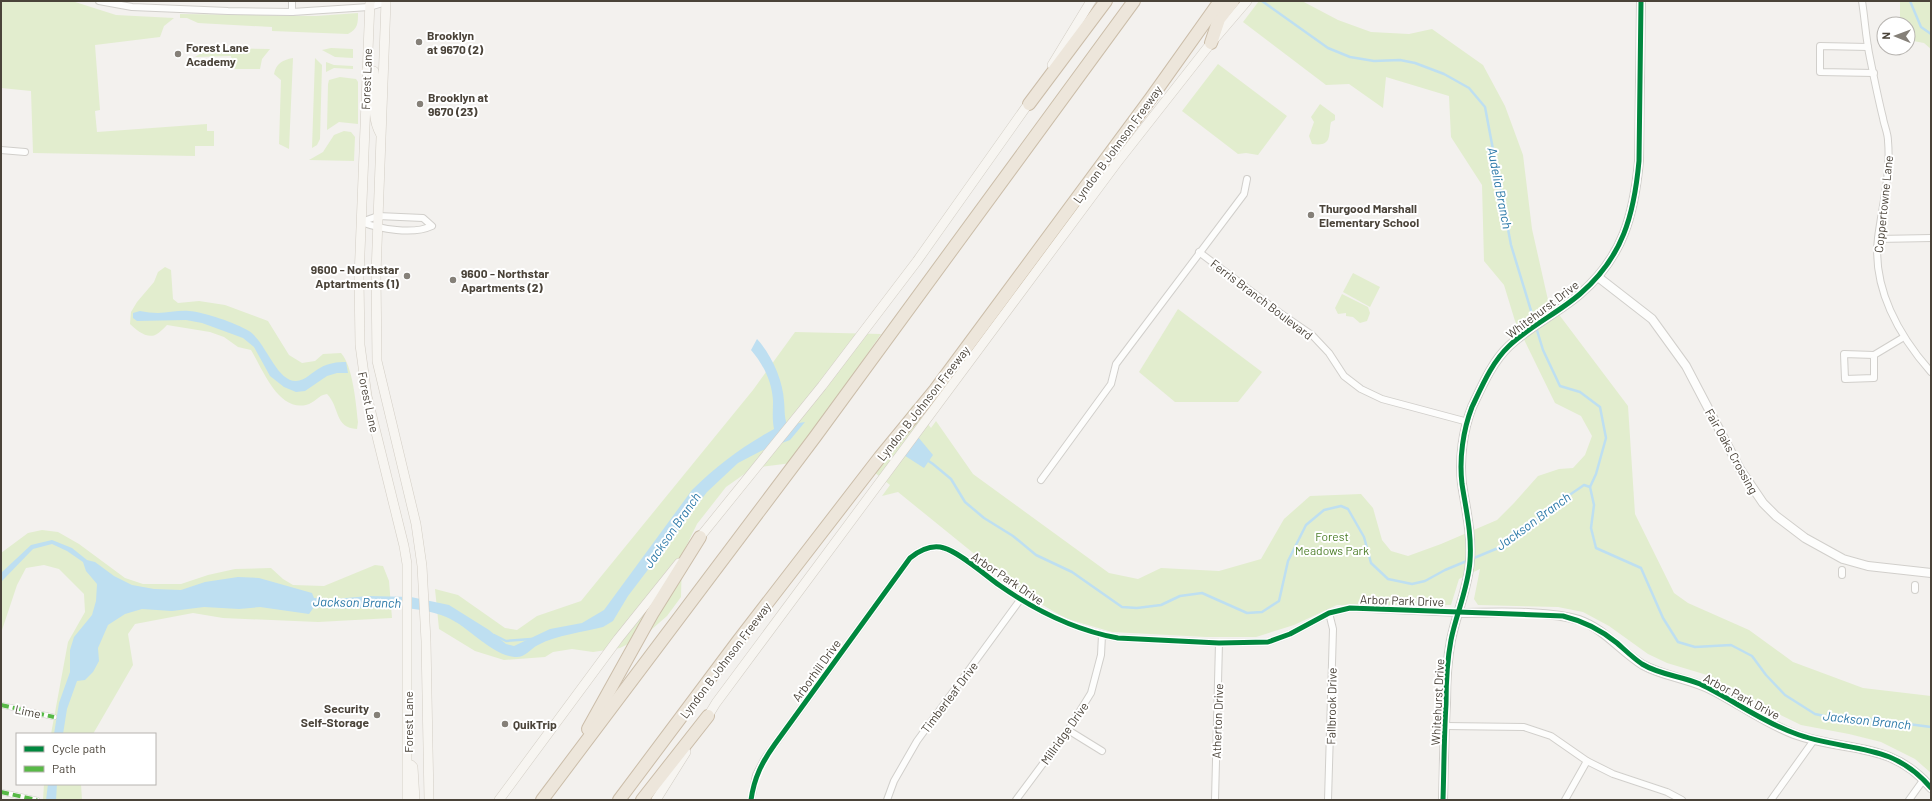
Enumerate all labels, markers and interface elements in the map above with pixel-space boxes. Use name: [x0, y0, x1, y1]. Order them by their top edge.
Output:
north arrow: [1876, 16, 1916, 56]
place label: Brooklyn at 9670 (2): [427, 28, 484, 56]
text: N: [1879, 32, 1892, 40]
marker: Brooklyn at 9670 (2): [414, 37, 424, 47]
place label: Forest Lane Academy: [186, 40, 249, 68]
street label: Forest Lane: [358, 48, 374, 110]
marker: Forest Lane Academy: [173, 49, 183, 59]
street label: Lyndon B Johnson Freeway: [1070, 82, 1165, 205]
place label: Brooklyn at 9670 (23): [428, 90, 489, 118]
marker: Brooklyn at 9670 (23): [415, 99, 425, 109]
water label: Audelia Branch: [1484, 146, 1516, 230]
street label: Coppertowne Lane: [1871, 155, 1895, 253]
place label: Thurgood Marshall Elementary School: [1319, 201, 1419, 229]
marker: Thurgood Marshall Elementary School: [1306, 210, 1316, 220]
street label: Ferris Branch Boulevard: [1208, 256, 1316, 342]
place label: 9600 - Northstar Aptartments (1): [311, 262, 400, 290]
place label: 9600 - Northstar Apartments (2): [461, 266, 550, 294]
marker: 9600 - Northstar Aptartments (1): [402, 271, 412, 281]
marker: 9600 - Northstar Apartments (2): [448, 275, 458, 285]
street label: Whitehurst Drive: [1503, 277, 1581, 341]
street label: Lyndon B Johnson Freeway: [874, 342, 972, 463]
street label: Forest Lane: [356, 370, 382, 434]
street label: Fair Oaks Crossing: [1703, 406, 1761, 496]
water label: Jackson Branch: [1492, 488, 1574, 553]
water label: Jackson Branch: [640, 489, 704, 571]
park label: Forest Meadows Park: [1295, 529, 1369, 557]
street label: Arbor Park Drive: [969, 549, 1047, 607]
street label: Arbor Park Drive: [1360, 592, 1444, 608]
water label: Jackson Branch: [313, 593, 402, 611]
street label: Lyndon B Johnson Freeway: [677, 599, 774, 721]
street label: Arborhill Drive: [789, 636, 843, 704]
street label: Whitehurst Drive: [1428, 658, 1446, 746]
street label: Timberleaf Drive: [918, 659, 980, 735]
street label: Fallbrook Drive: [1323, 667, 1339, 745]
street label: Arbor Park Drive: [1702, 670, 1782, 722]
street label: Atherton Drive: [1209, 683, 1225, 759]
street label: Forest Lane: [401, 691, 415, 753]
street label: Millridge Drive: [1037, 699, 1091, 767]
street label: Lime: [14, 701, 42, 721]
place label: Security Self-Storage: [301, 701, 369, 729]
water label: Jackson Branch: [1822, 707, 1912, 733]
marker: Security Self-Storage: [372, 710, 382, 720]
place label: QuikTrip: [513, 717, 557, 731]
marker: QuikTrip: [500, 719, 510, 729]
legend: [16, 733, 156, 785]
text: Cycle path: [52, 741, 106, 755]
text: Path: [52, 761, 76, 775]

